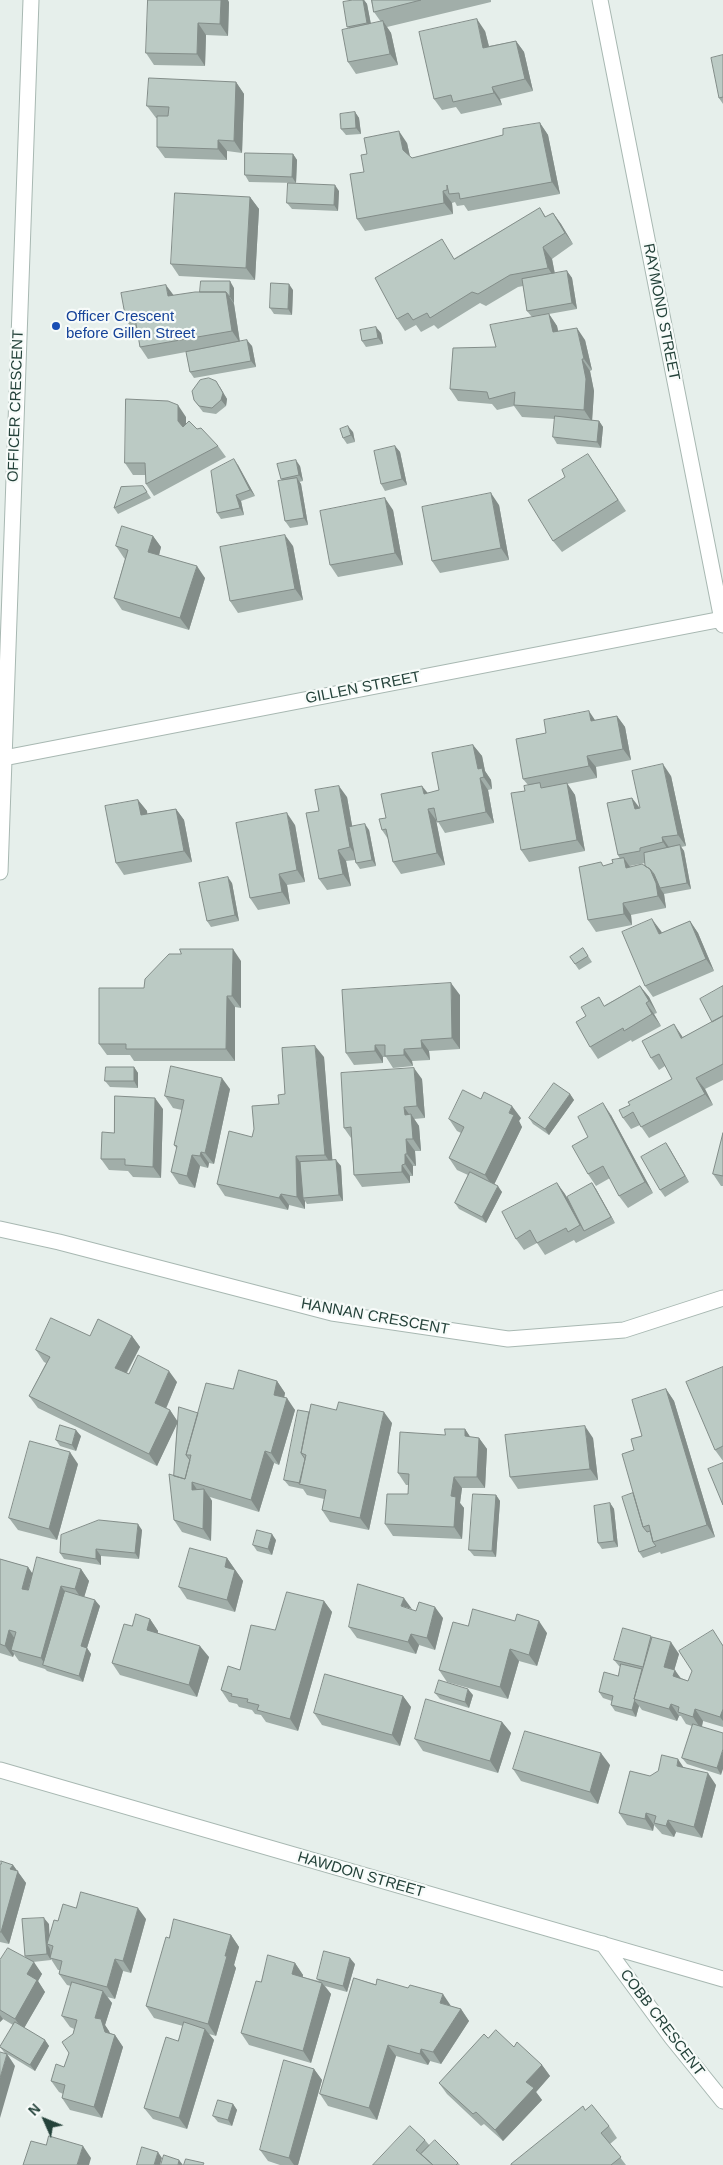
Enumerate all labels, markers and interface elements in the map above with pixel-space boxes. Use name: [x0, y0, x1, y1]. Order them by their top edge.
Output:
street label: RAYMOND STREET: [639, 242, 683, 382]
place label: Officer Crescent before Gillen Street: [66, 308, 195, 343]
marker: Officer Crescent before Gillen Street: [50, 320, 62, 332]
street label: OFFICER CRESCENT: [4, 329, 28, 483]
street label: GILLEN STREET: [304, 668, 422, 708]
street label: HANNAN CRESCENT: [300, 1295, 450, 1339]
street label: HAWDON STREET: [296, 1848, 426, 1902]
street label: COBB CRESCENT: [616, 1966, 708, 2080]
north arrow: [20, 2095, 70, 2145]
text: N: [25, 2100, 43, 2119]

